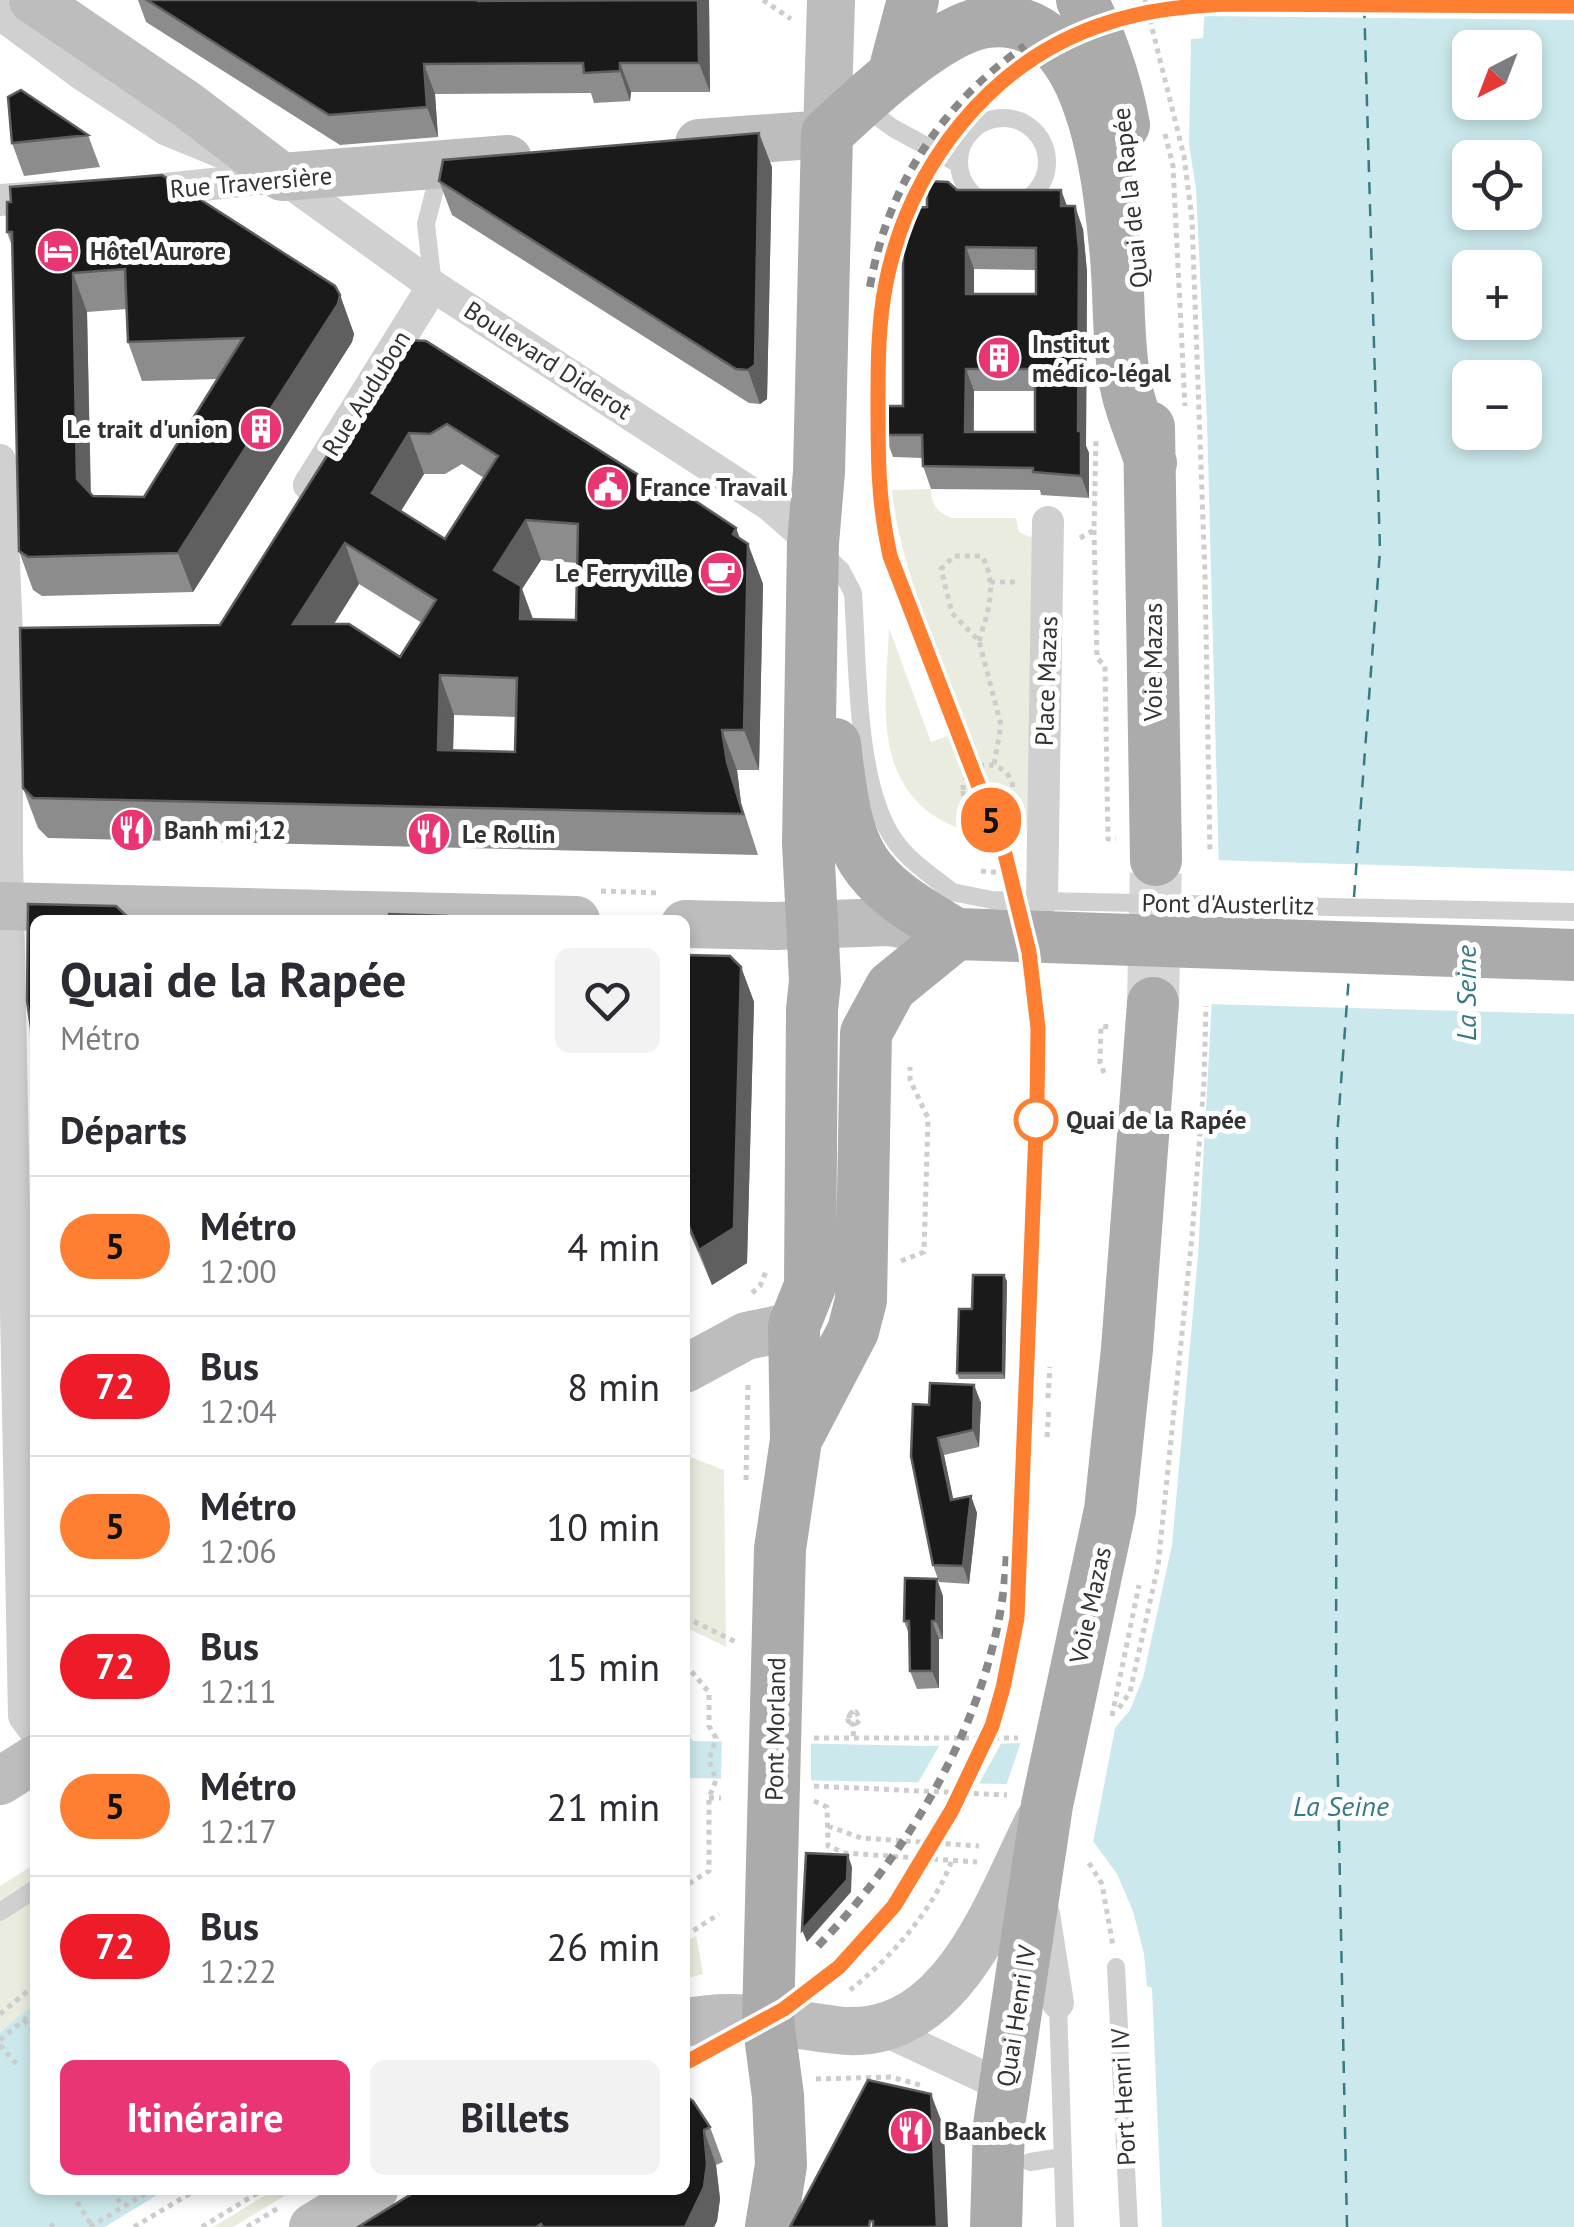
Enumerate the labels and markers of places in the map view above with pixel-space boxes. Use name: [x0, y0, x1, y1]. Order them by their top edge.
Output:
hotel icon: Hôtel Aurore: [35, 228, 81, 274]
place label: Hôtel Aurore: [90, 235, 226, 267]
place label: Institut médico-légal: [1032, 328, 1172, 389]
building icon: Institut médico-légal: [976, 335, 1022, 381]
building icon: Le trait d'union: [238, 406, 284, 452]
place label: Le trait d'union: [66, 413, 228, 445]
public building icon: France Travail: [585, 464, 631, 510]
place label: France Travail: [640, 471, 788, 503]
cafe icon: Le Ferryville: [698, 550, 744, 596]
place label: Le Ferryville: [555, 557, 688, 589]
restaurant icon: Banh mi 12: [109, 807, 155, 853]
restaurant icon: Le Rollin: [406, 811, 452, 857]
place label: Banh mi 12: [164, 814, 286, 846]
place label: Le Rollin: [462, 818, 555, 850]
marker: Quai de la Rapée: [1015, 1099, 1057, 1141]
place label: Quai de la Rapée: [1066, 1104, 1246, 1136]
restaurant icon: Baanbeck: [888, 2108, 934, 2154]
place label: Baanbeck: [944, 2115, 1047, 2147]

